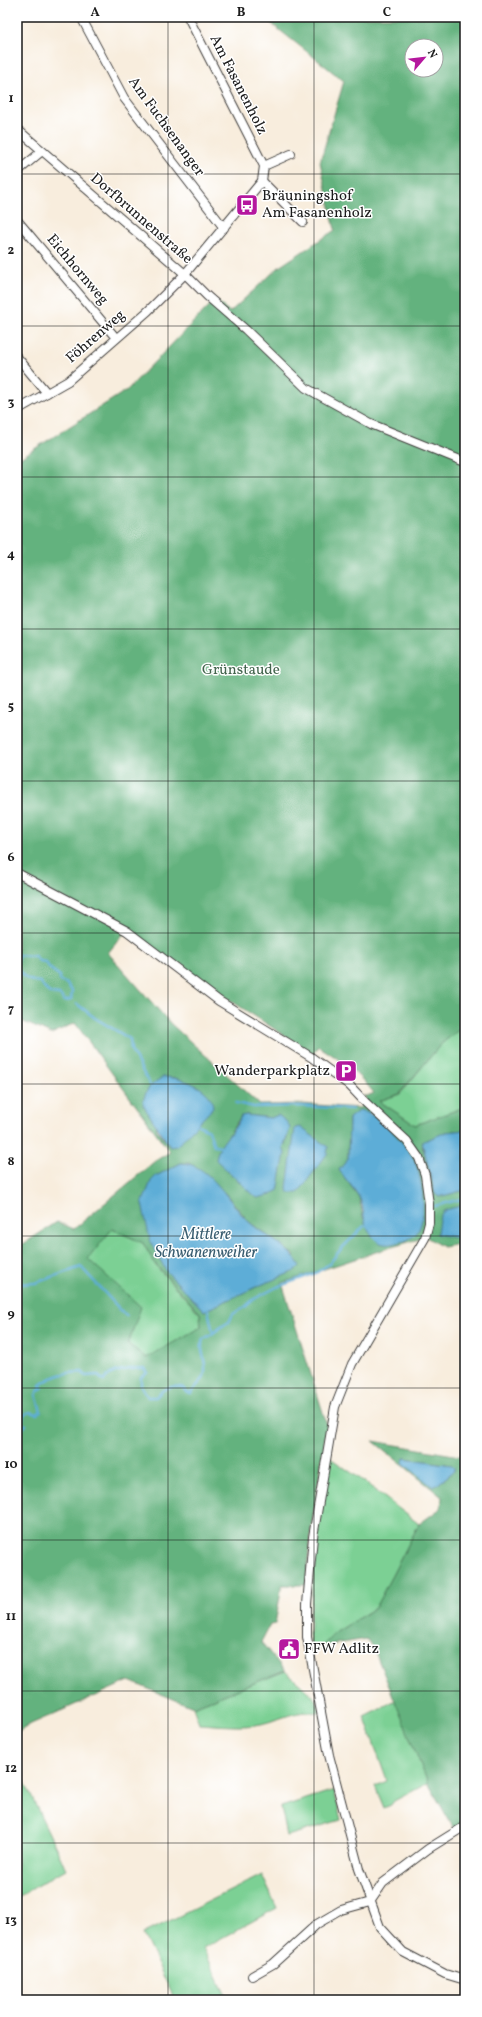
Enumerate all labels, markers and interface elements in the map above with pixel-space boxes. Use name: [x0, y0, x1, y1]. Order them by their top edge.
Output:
text: A: [90, 4, 100, 22]
text: B: [237, 4, 246, 22]
text: C: [383, 4, 391, 22]
street label: Am Fasanenholz: [204, 31, 272, 139]
north arrow: [404, 38, 444, 78]
text: N: [423, 47, 440, 61]
street label: Am Fuchsenanger: [123, 73, 209, 181]
text: 1: [8, 90, 14, 108]
street label: Dorfbrunnenstraße: [85, 169, 197, 269]
place label: Bräuningshof Am Fasanenholz: [262, 186, 372, 224]
bus stop icon: Bräuningshof Am Fasanenholz: [234, 192, 260, 218]
street label: Eichhornweg: [41, 230, 113, 310]
text: 2: [8, 242, 15, 260]
street label: Föhrenweg: [62, 305, 130, 369]
text: 3: [8, 394, 15, 412]
text: 4: [7, 546, 15, 564]
park label: Grünstaude: [202, 660, 280, 681]
text: 5: [8, 698, 14, 716]
text: 6: [7, 849, 15, 867]
text: 7: [8, 1001, 14, 1019]
parking icon: Wanderparkplatz: [333, 1058, 359, 1084]
place label: Wanderparkplatz: [214, 1061, 330, 1082]
text: 8: [7, 1153, 15, 1171]
water label: Mittlere Schwanenweiher: [155, 1224, 258, 1264]
text: 9: [7, 1305, 15, 1323]
text: 10: [4, 1456, 18, 1474]
text: 11: [6, 1608, 16, 1626]
public building icon: FFW Adlitz: [276, 1636, 302, 1662]
place label: FFW Adlitz: [304, 1639, 379, 1660]
text: 12: [5, 1760, 17, 1778]
text: 13: [5, 1912, 17, 1930]

